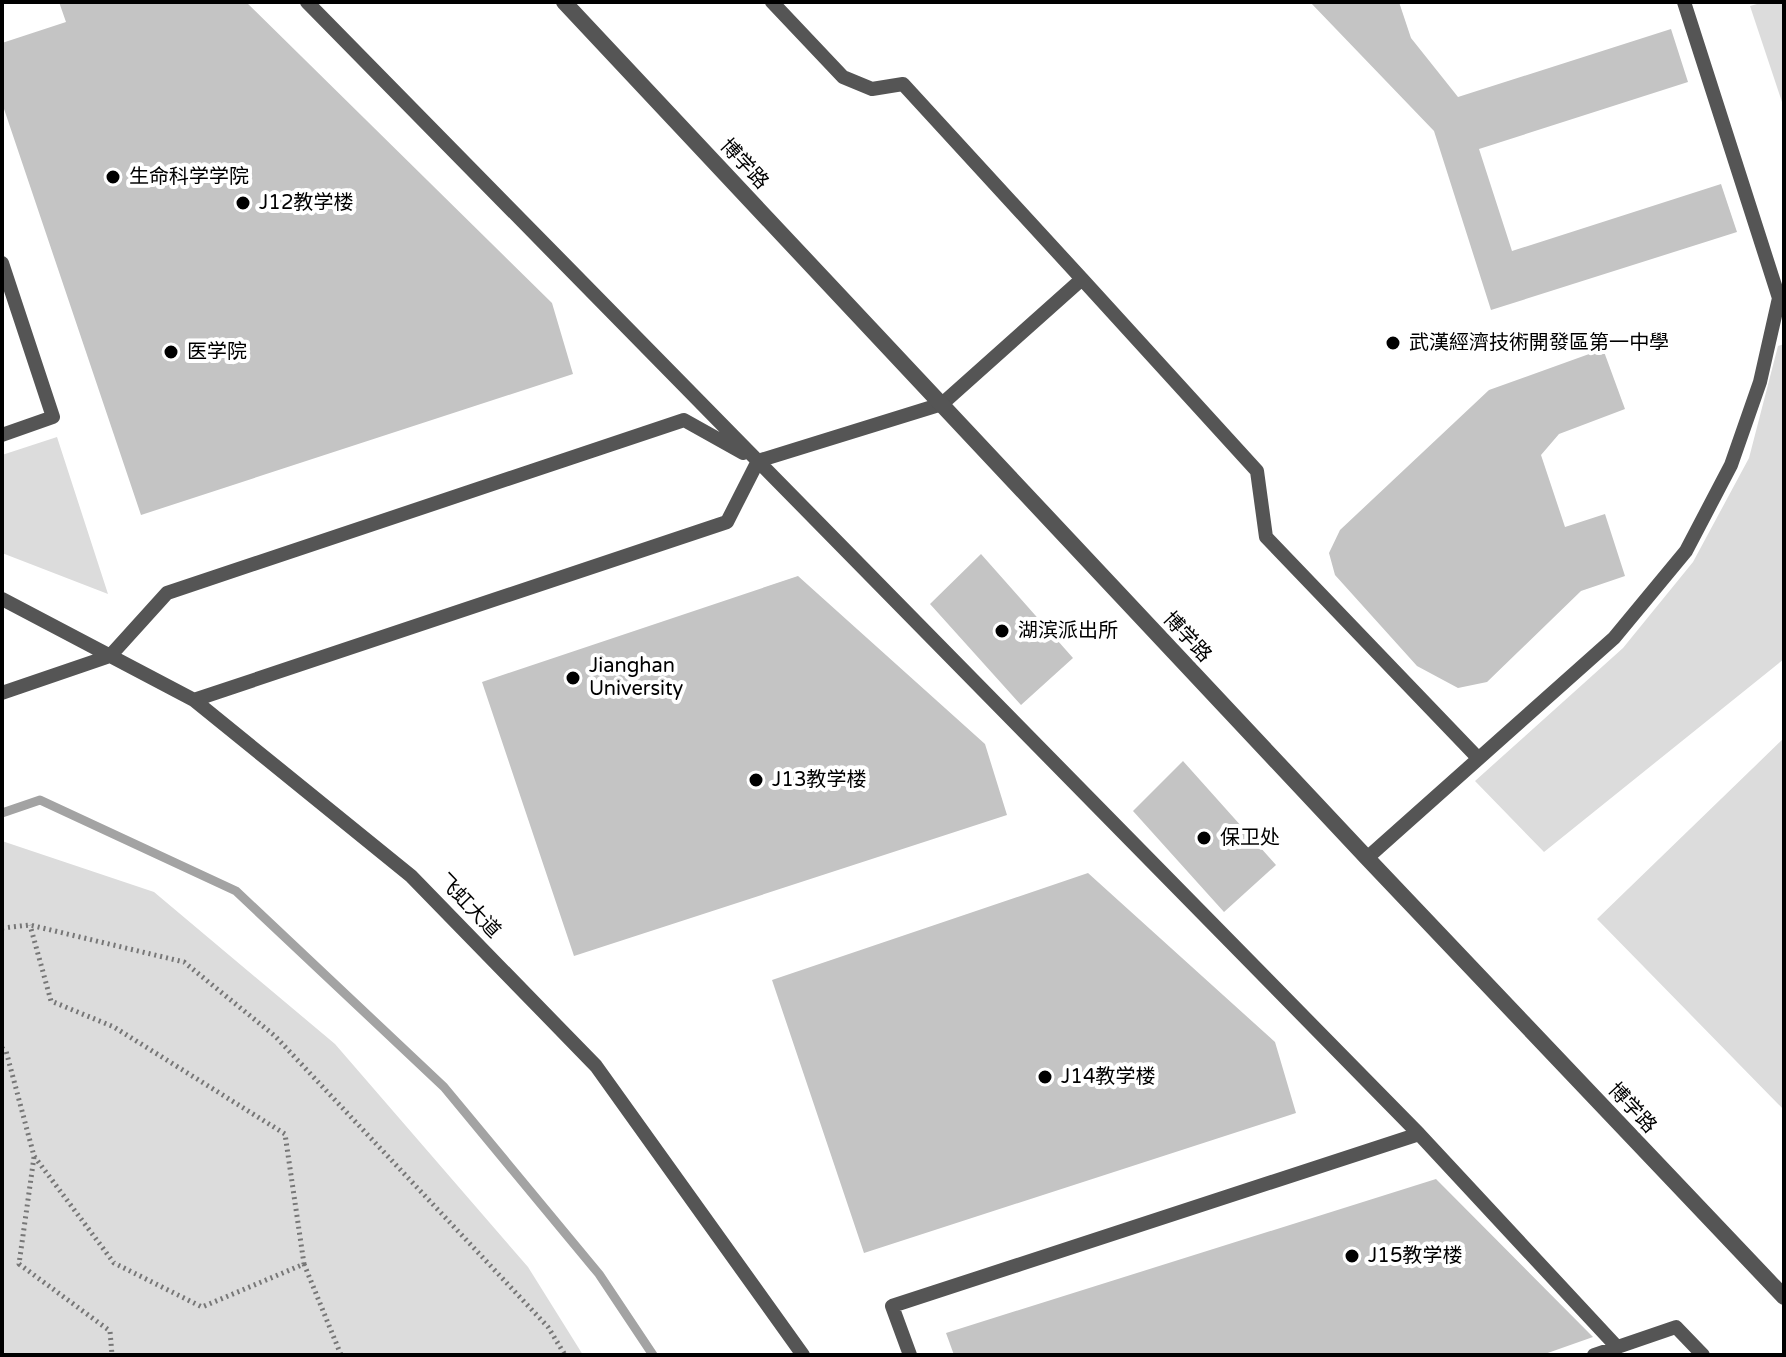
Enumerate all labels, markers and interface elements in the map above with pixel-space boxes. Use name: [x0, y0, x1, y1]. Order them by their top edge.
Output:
street label: 博学路: [715, 134, 773, 194]
place label: 生命科学学院: [129, 165, 249, 189]
marker: 生命科学学院: [104, 168, 122, 186]
place label: J12教学楼: [259, 191, 353, 215]
marker: J12教学楼: [234, 194, 252, 212]
place label: 武漢經濟技術開發區第一中學: [1409, 331, 1669, 355]
marker: 武漢經濟技術開發區第一中學: [1384, 334, 1402, 352]
place label: 医学院: [187, 340, 247, 364]
marker: 医学院: [162, 343, 180, 361]
street label: 博学路: [1158, 607, 1216, 667]
place label: 湖滨派出所: [1018, 619, 1118, 643]
marker: 湖滨派出所: [993, 622, 1011, 640]
place label: Jianghan University: [589, 654, 684, 701]
marker: Jianghan University: [564, 669, 582, 687]
place label: J13教学楼: [772, 768, 866, 792]
marker: J13教学楼: [747, 771, 765, 789]
place label: 保卫处: [1220, 826, 1280, 850]
marker: 保卫处: [1195, 829, 1213, 847]
street label: 飞虹大道: [433, 869, 505, 943]
place label: J14教学楼: [1061, 1065, 1155, 1089]
marker: J14教学楼: [1036, 1068, 1054, 1086]
street label: 博学路: [1603, 1078, 1661, 1138]
place label: J15教学楼: [1368, 1244, 1462, 1268]
marker: J15教学楼: [1343, 1247, 1361, 1265]

